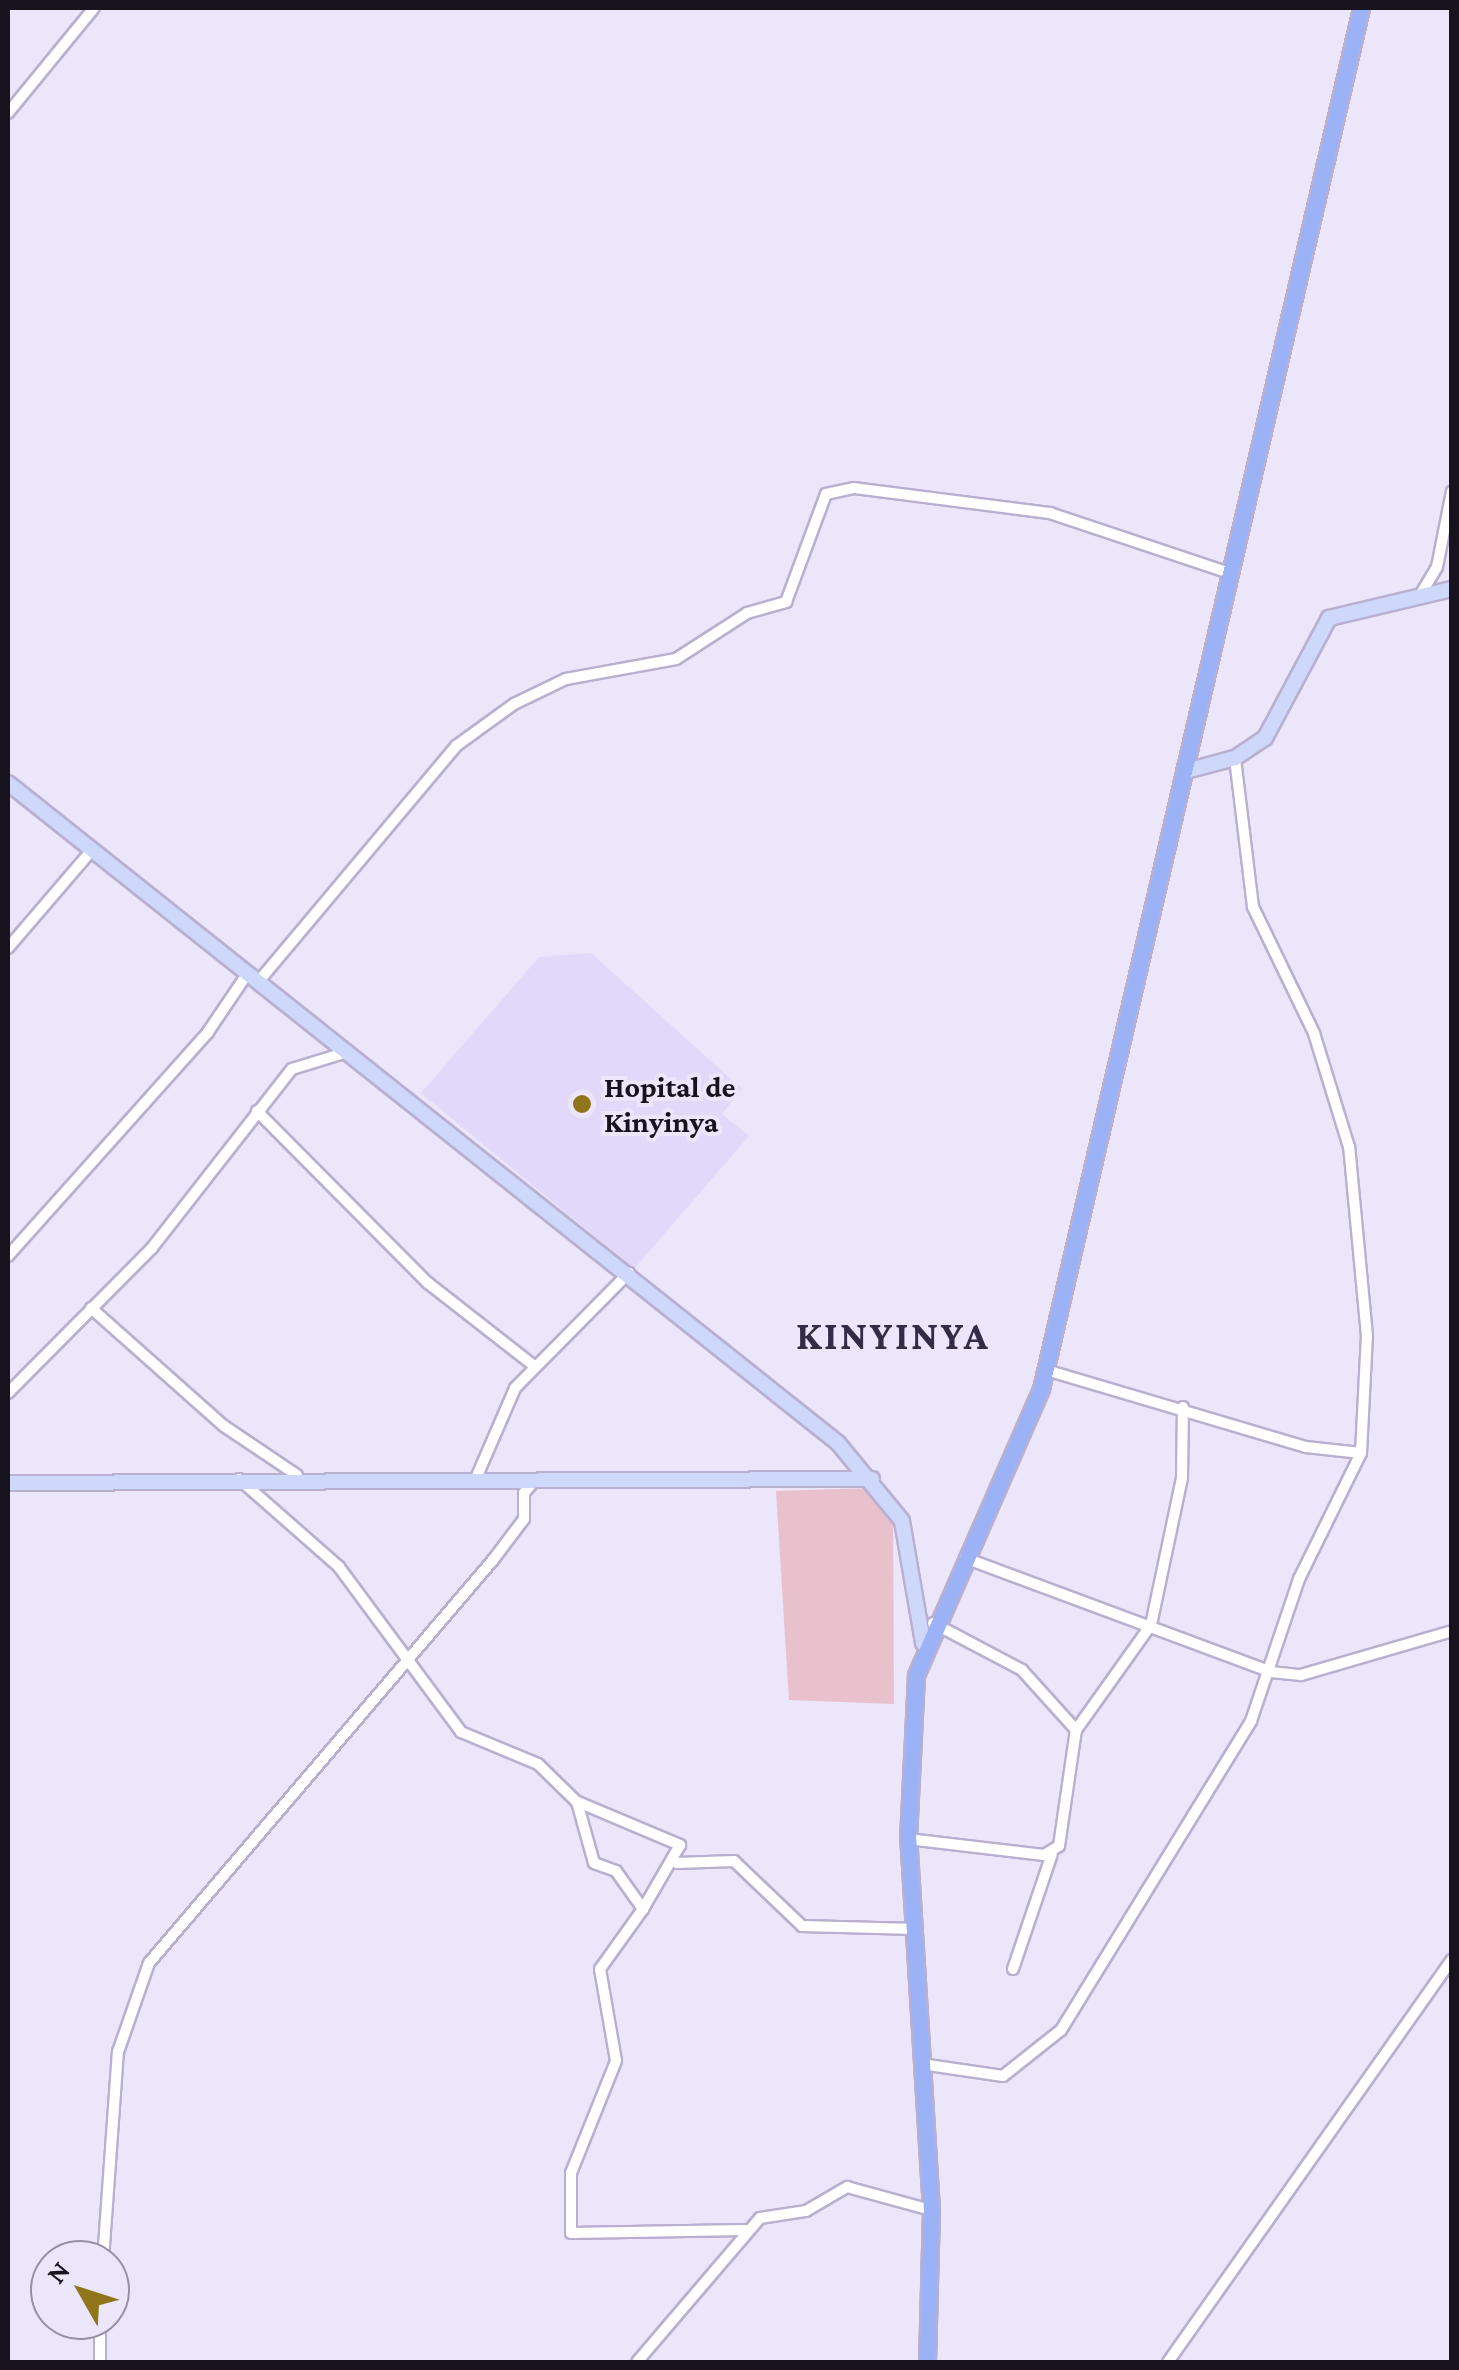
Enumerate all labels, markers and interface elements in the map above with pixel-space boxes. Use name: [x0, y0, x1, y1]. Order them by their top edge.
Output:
place label: Hopital de Kinyinya: [604, 1069, 736, 1140]
marker: Hopital de Kinyinya: [569, 1091, 595, 1117]
district label: KINYINYA: [796, 1312, 990, 1360]
north arrow: [30, 2240, 130, 2340]
text: N: [40, 2255, 76, 2289]

